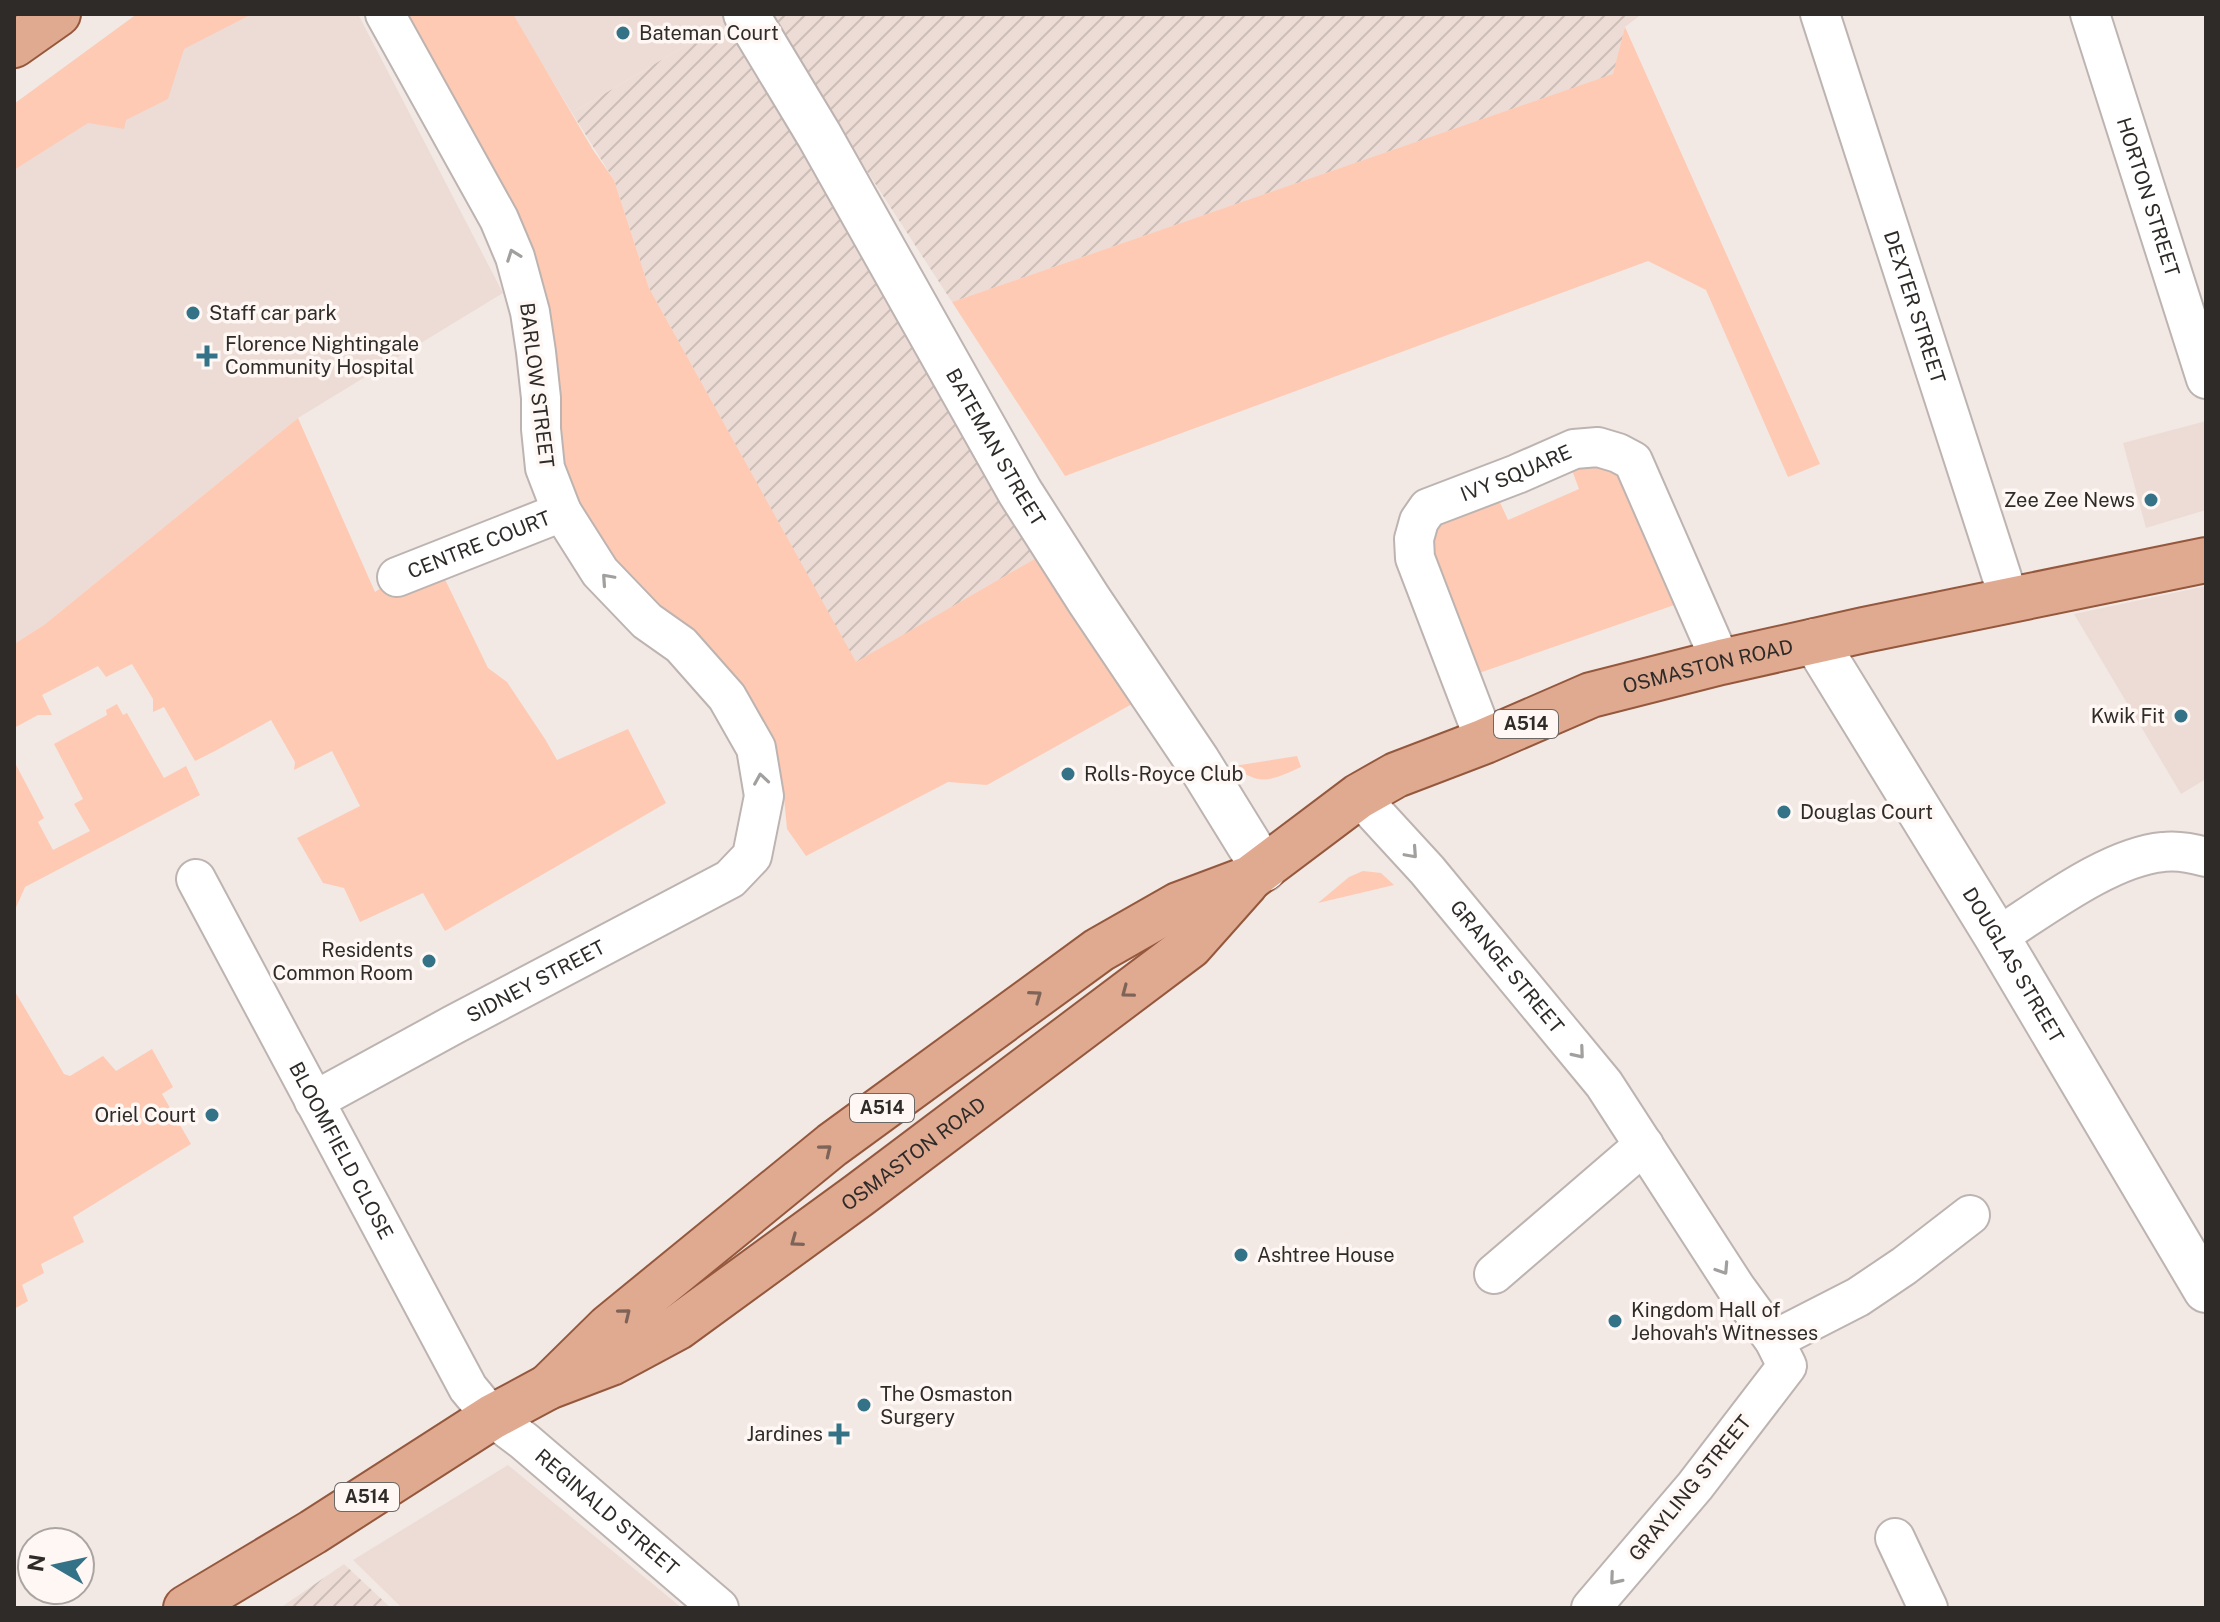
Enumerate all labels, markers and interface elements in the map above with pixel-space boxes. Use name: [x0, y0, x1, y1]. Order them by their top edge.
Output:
place label: Bateman Court: [639, 21, 779, 45]
marker: Bateman Court: [614, 24, 632, 42]
street label: HORTON STREET: [2112, 115, 2185, 280]
street label: DEXTER STREET: [1879, 228, 1951, 387]
one-way arrow: [507, 249, 523, 263]
place label: Staff car park: [209, 301, 337, 325]
street label: BARLOW STREET: [515, 301, 559, 469]
marker: Staff car park: [184, 304, 202, 322]
place label: Florence Nightingale Community Hospital: [225, 332, 419, 379]
marker: Florence Nightingale Community Hospital: [196, 345, 218, 367]
street label: BATEMAN STREET: [941, 364, 1051, 530]
street label: IVY SQUARE: [1457, 440, 1575, 507]
place label: Zee Zee News: [2004, 488, 2135, 512]
marker: Zee Zee News: [2142, 491, 2160, 509]
street label: CENTRE COURT: [404, 506, 554, 584]
one-way arrow: [602, 573, 617, 588]
street label: OSMASTON ROAD: [1620, 634, 1795, 698]
place label: Kwik Fit: [2091, 704, 2165, 728]
marker: Kwik Fit: [2172, 707, 2190, 725]
road number: A514: [1494, 710, 1558, 738]
place label: Rolls-Royce Club: [1084, 762, 1243, 786]
marker: Rolls-Royce Club: [1059, 765, 1077, 783]
one-way arrow: [754, 773, 771, 786]
place label: Douglas Court: [1800, 800, 1933, 824]
marker: Douglas Court: [1775, 803, 1793, 821]
one-way arrow: [1403, 844, 1417, 859]
street label: DOUGLAS STREET: [1958, 883, 2069, 1047]
street label: GRANGE STREET: [1445, 895, 1569, 1038]
street label: SIDNEY STREET: [462, 935, 609, 1028]
place label: Residents Common Room: [273, 938, 413, 985]
marker: Residents Common Room: [420, 952, 438, 970]
one-way arrow: [1121, 983, 1136, 997]
one-way arrow: [1027, 991, 1042, 1006]
one-way arrow: [1569, 1044, 1584, 1058]
street label: BLOOMFIELD CLOSE: [284, 1058, 398, 1243]
street label: OSMASTON ROAD: [837, 1092, 990, 1216]
road number: A514: [850, 1094, 914, 1122]
place label: Oriel Court: [94, 1103, 196, 1127]
marker: Oriel Court: [203, 1106, 221, 1124]
one-way arrow: [817, 1145, 832, 1159]
one-way arrow: [791, 1231, 805, 1246]
place label: Ashtree House: [1257, 1243, 1394, 1267]
marker: Ashtree House: [1232, 1246, 1250, 1264]
one-way arrow: [1714, 1260, 1729, 1274]
place label: Kingdom Hall of Jehovah's Witnesses: [1631, 1298, 1818, 1345]
one-way arrow: [616, 1309, 630, 1324]
marker: Kingdom Hall of Jehovah's Witnesses: [1606, 1312, 1624, 1330]
place label: The Osmaston Surgery: [880, 1382, 1013, 1429]
marker: The Osmaston Surgery: [855, 1396, 873, 1414]
street label: GRAYLING STREET: [1624, 1410, 1756, 1566]
place label: Jardines: [746, 1422, 823, 1446]
marker: Jardines: [830, 1425, 848, 1443]
street label: REGINALD STREET: [530, 1444, 684, 1580]
road number: A514: [335, 1483, 399, 1511]
north arrow: [16, 1526, 96, 1606]
text: N: [22, 1552, 50, 1573]
one-way arrow: [1610, 1570, 1625, 1585]

